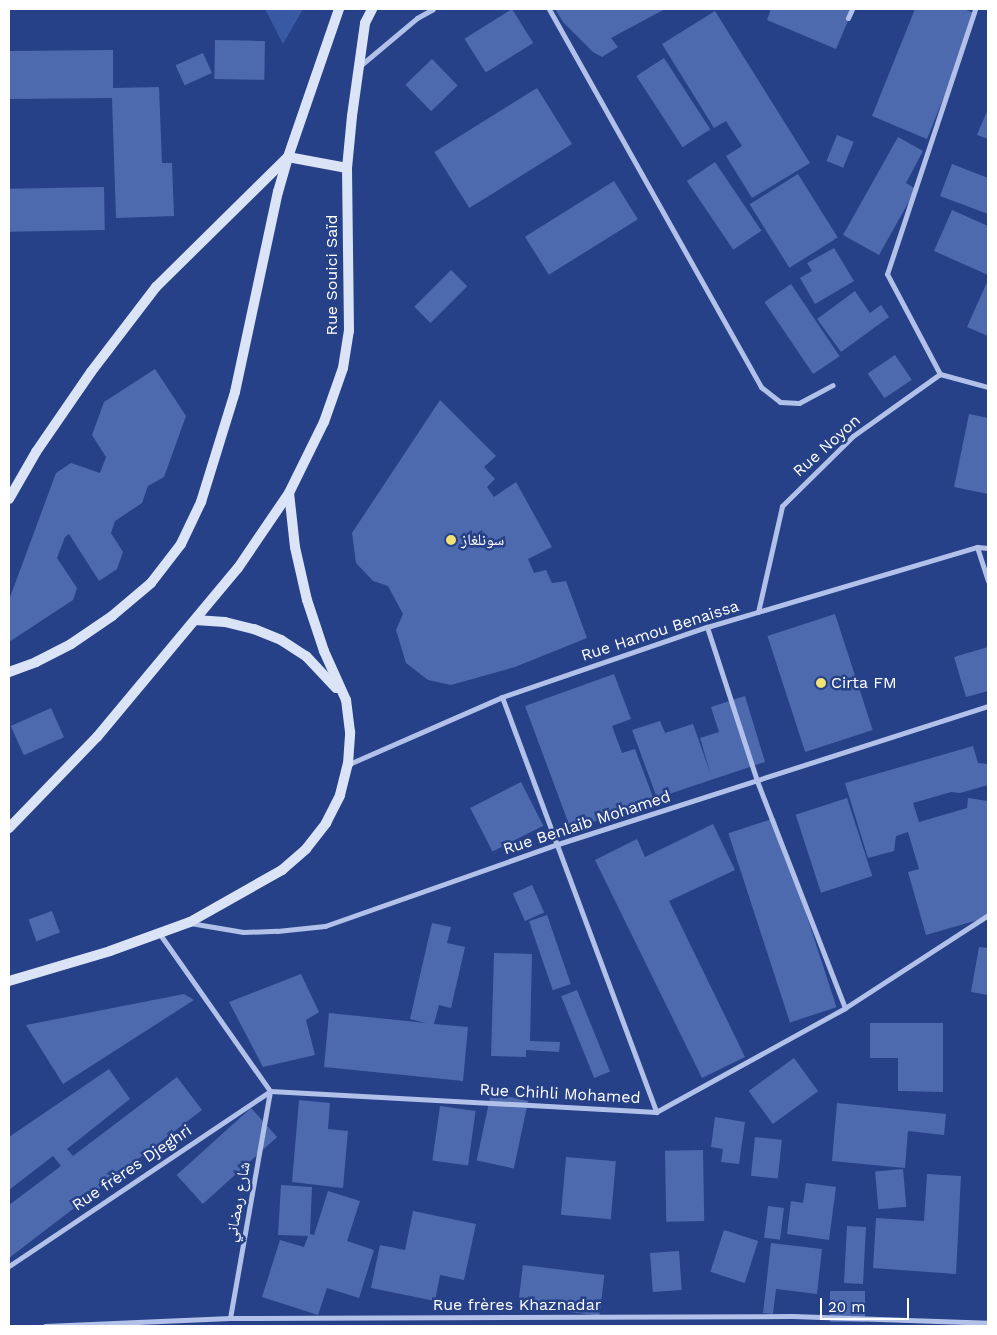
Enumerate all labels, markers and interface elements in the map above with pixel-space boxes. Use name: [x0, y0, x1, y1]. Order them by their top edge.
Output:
street label: Rue Souici Saïd: [322, 214, 342, 336]
street label: Rue Noyon: [789, 411, 865, 481]
place label: سونلغاز: [461, 530, 504, 550]
marker: سونلغاز: [445, 534, 457, 546]
street label: Rue Hamou Benaissa: [579, 596, 741, 666]
place label: Cirta FM: [831, 673, 897, 693]
marker: Cirta FM: [815, 677, 827, 689]
street label: Rue Benlaib Mohamed: [501, 787, 673, 859]
street label: Rue Chihli Mohamed: [479, 1080, 641, 1108]
street label: Rue frères Djeghri: [68, 1121, 196, 1215]
street label: شارع رمضاني: [221, 1160, 255, 1244]
scale bar: [822, 1288, 911, 1320]
street label: Rue frères Khaznadar: [433, 1295, 601, 1315]
text: 20 m: [828, 1298, 866, 1316]

